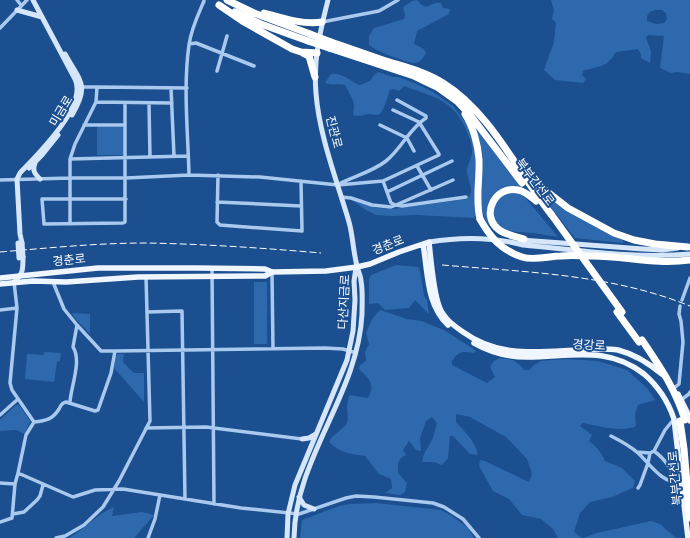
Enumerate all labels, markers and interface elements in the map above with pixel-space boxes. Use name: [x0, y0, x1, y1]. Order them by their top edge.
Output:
street label: 미금로: [46, 93, 76, 129]
street label: 진관로: [323, 114, 345, 150]
street label: 북부간선로: [513, 156, 557, 208]
street label: 경춘로: [370, 233, 406, 257]
street label: 경춘로: [52, 251, 86, 269]
street label: 다산지금로: [336, 274, 352, 330]
street label: 경강로: [572, 337, 606, 353]
street label: 북부간선로: [666, 450, 684, 506]

